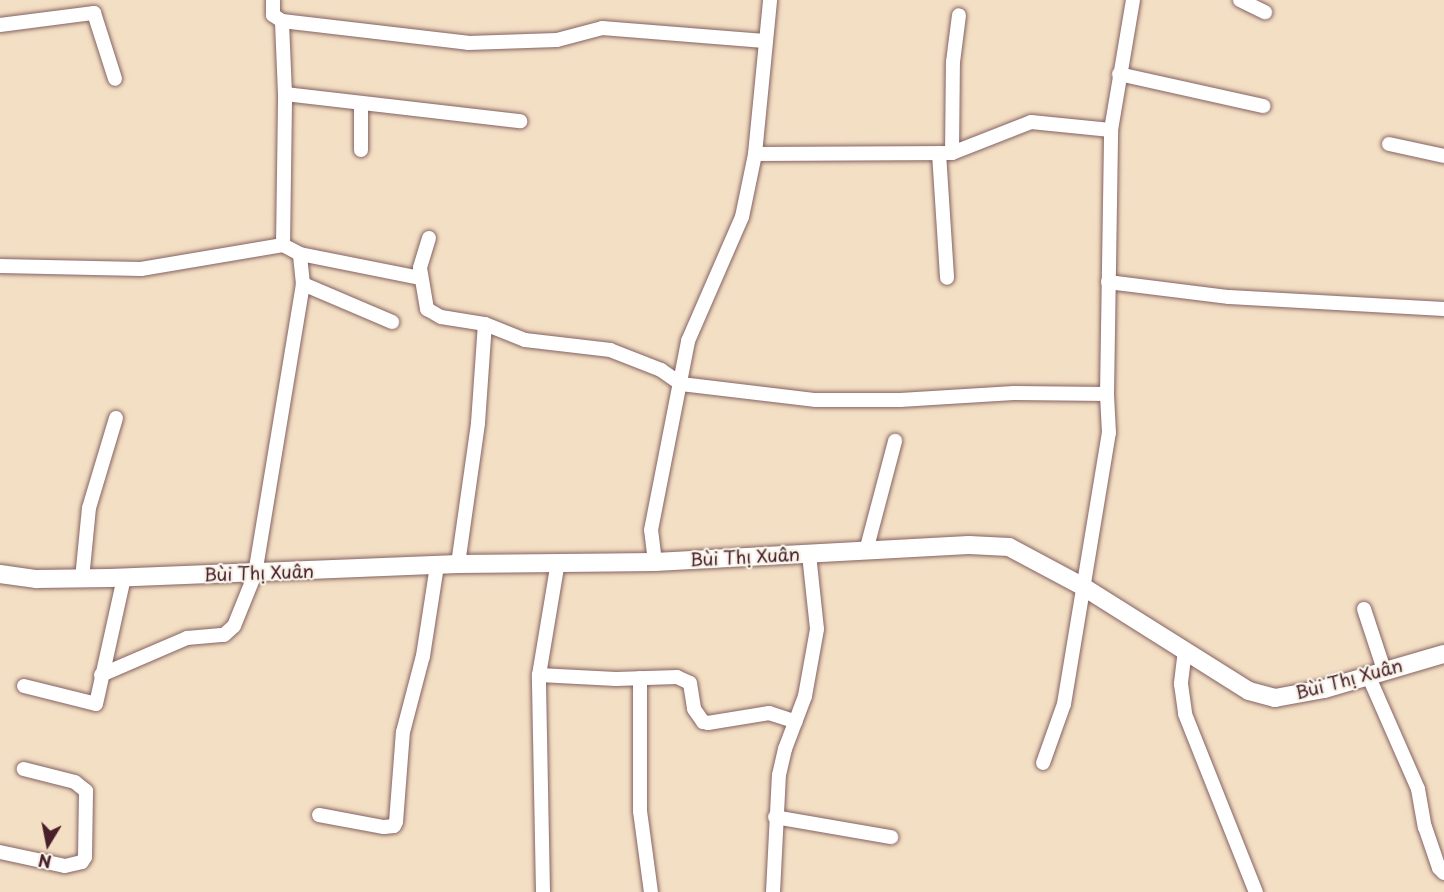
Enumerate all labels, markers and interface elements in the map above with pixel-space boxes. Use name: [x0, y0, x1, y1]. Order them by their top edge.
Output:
street label: Bùi Thị Xuân: [690, 543, 800, 571]
street label: Bùi Thị Xuân: [204, 560, 314, 586]
street label: Bùi Thị Xuân: [1293, 654, 1405, 704]
north arrow: [18, 814, 78, 874]
text: N: [37, 849, 53, 875]

